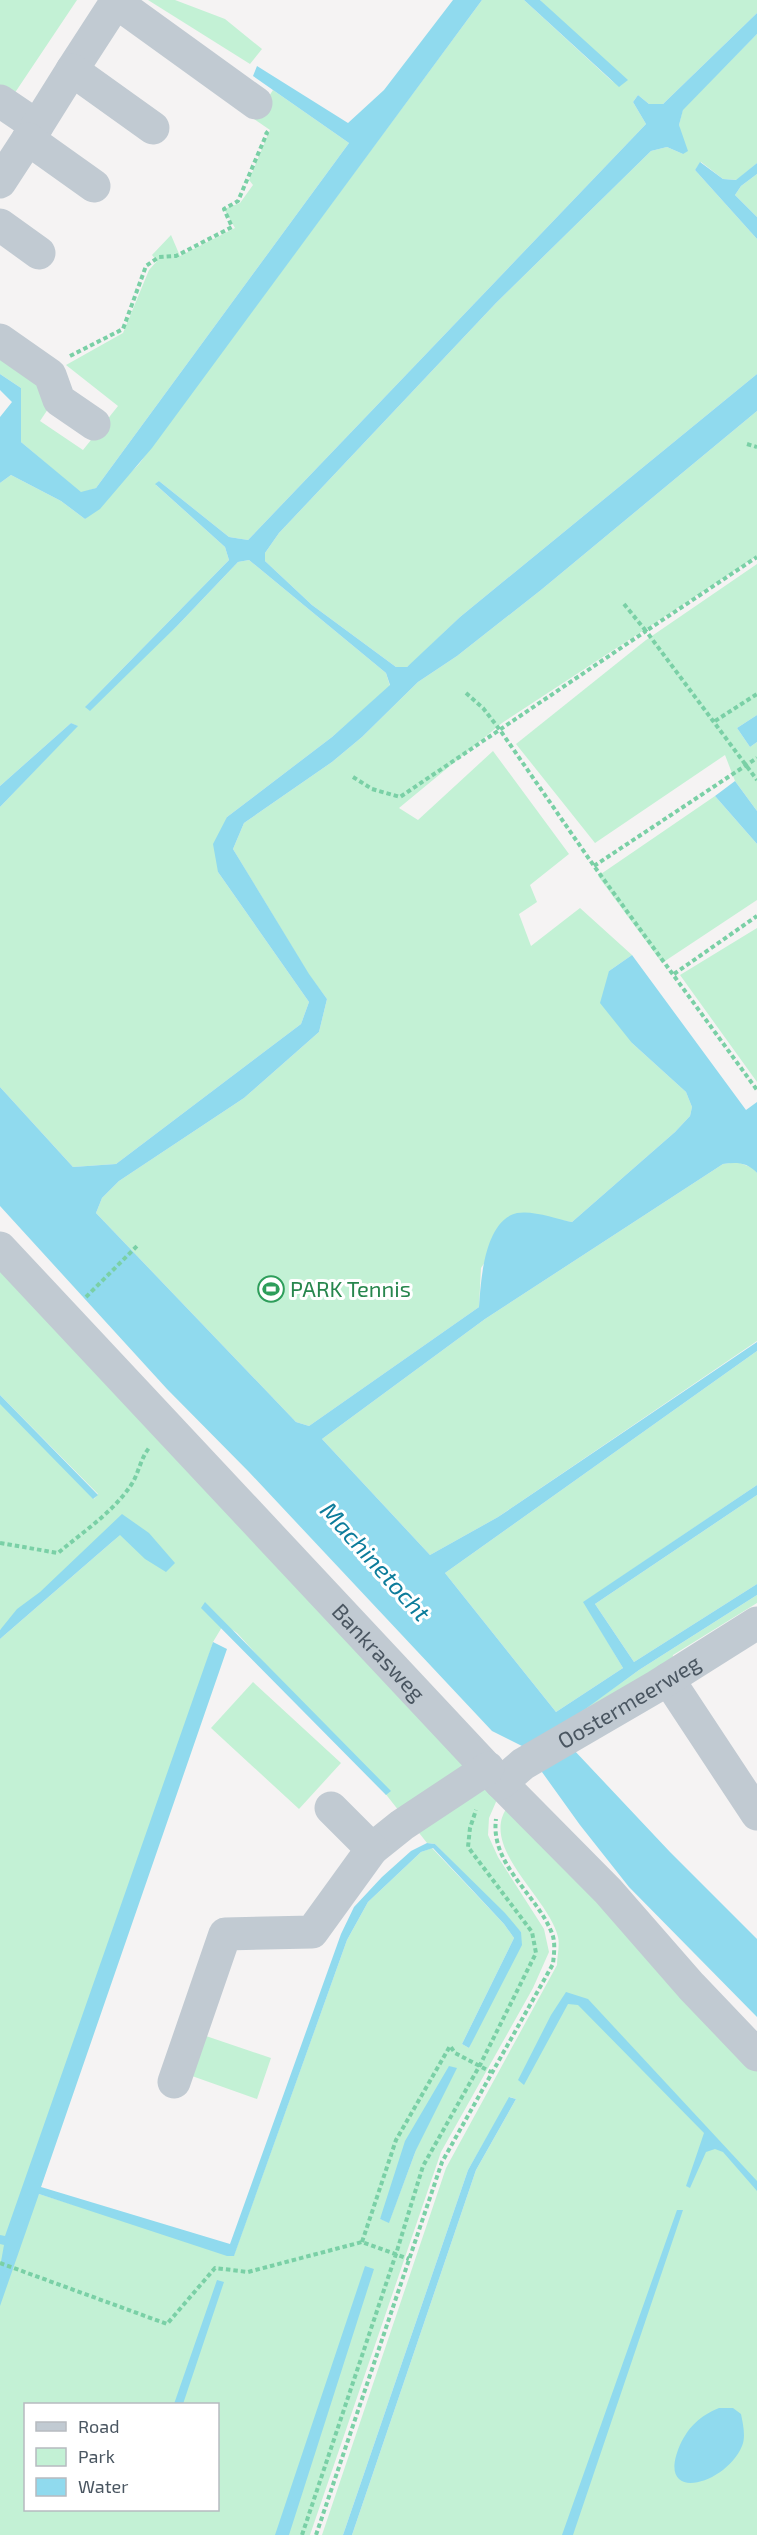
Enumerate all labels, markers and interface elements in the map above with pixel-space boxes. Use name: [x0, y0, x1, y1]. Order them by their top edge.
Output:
sports icon: PARK Tennis: [256, 1274, 286, 1304]
place label: PARK Tennis: [290, 1275, 411, 1301]
water label: Machinetocht: [315, 1496, 438, 1627]
street label: Bankrasweg: [328, 1598, 431, 1706]
street label: Oostermeerweg: [552, 1648, 704, 1753]
legend: [24, 2403, 219, 2511]
text: Road: [78, 2415, 119, 2437]
text: Park: [78, 2445, 115, 2467]
text: Water: [78, 2475, 128, 2497]

